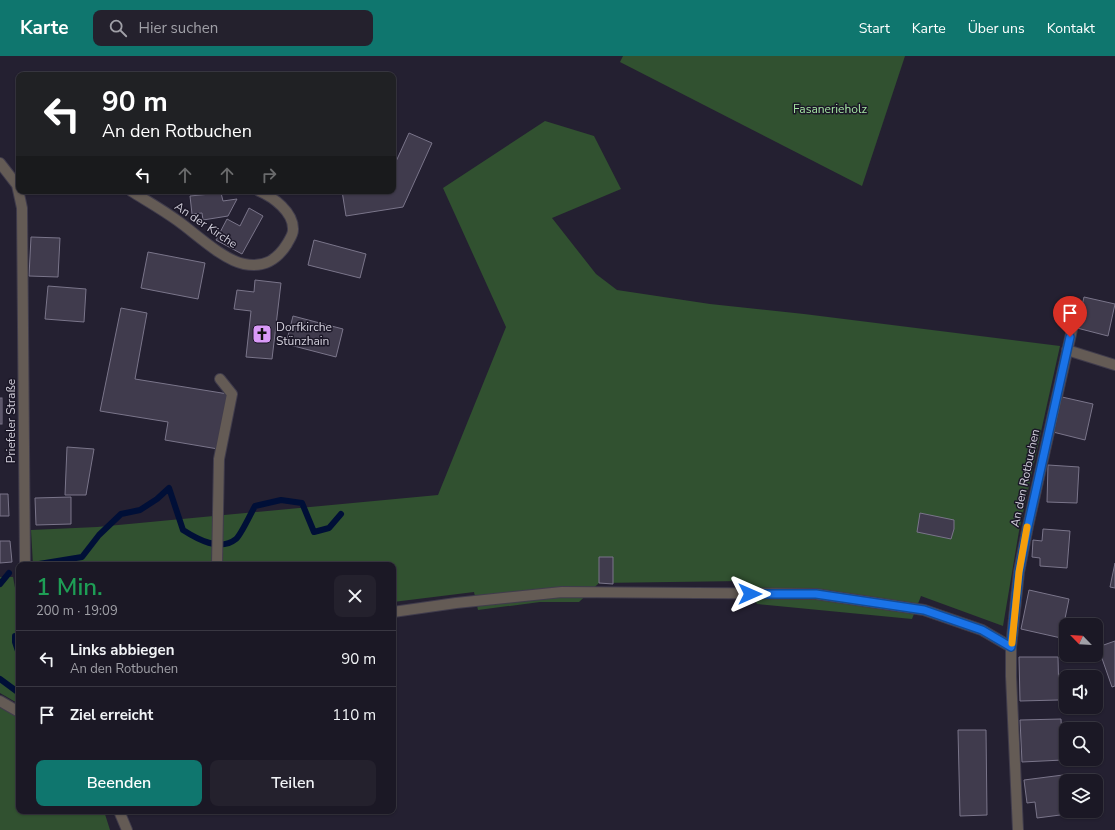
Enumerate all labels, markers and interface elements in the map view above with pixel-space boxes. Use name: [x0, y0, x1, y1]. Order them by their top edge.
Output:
search box: [93, 10, 373, 46]
text: Karte: [20, 15, 69, 41]
icon: search: [107, 17, 129, 39]
text: Hier suchen: [139, 18, 218, 38]
text: Start: [859, 19, 890, 38]
text: Karte: [912, 19, 946, 38]
text: Über uns: [968, 19, 1025, 38]
text: Kontakt: [1047, 19, 1095, 38]
text: 90 m: [102, 83, 168, 121]
icon: left: [36, 88, 88, 140]
park label: Fasanerieholz: [793, 101, 867, 117]
text: An den Rotbuchen: [102, 119, 252, 143]
icon: left: [132, 164, 154, 186]
icon: ahead: [174, 164, 196, 186]
icon: ahead: [216, 164, 238, 186]
icon: right: [258, 164, 280, 186]
street label: An der Kirche: [171, 198, 241, 252]
pin: [1053, 296, 1087, 337]
icon: arrive: [1059, 302, 1081, 324]
place label: Dorfkirche Stünzhain: [276, 319, 332, 349]
church icon: Dorfkirche Stünzhain: [251, 323, 273, 345]
street label: Priefeler Straße: [3, 379, 19, 463]
street label: An den Rotbuchen: [1007, 427, 1043, 529]
text: 1 Min.: [36, 571, 103, 603]
position arrow: [729, 573, 771, 615]
button: close: [334, 575, 376, 617]
text: 200 m · 19:09: [36, 602, 118, 620]
north arrow: [1059, 618, 1103, 662]
map controls: [1059, 618, 1103, 818]
text: Links abbiegen: [70, 640, 174, 660]
icon: left: [36, 648, 58, 670]
text: 90 m: [341, 649, 376, 669]
text: An den Rotbuchen: [70, 660, 178, 678]
button: sound: [1059, 670, 1103, 714]
icon: arrive: [36, 704, 58, 726]
text: Ziel erreicht: [70, 705, 153, 725]
text: 110 m: [332, 705, 376, 725]
button: search: [1059, 722, 1103, 766]
button: Beenden: [36, 760, 202, 806]
button: Teilen: [210, 760, 376, 806]
button: layers: [1059, 774, 1103, 818]

